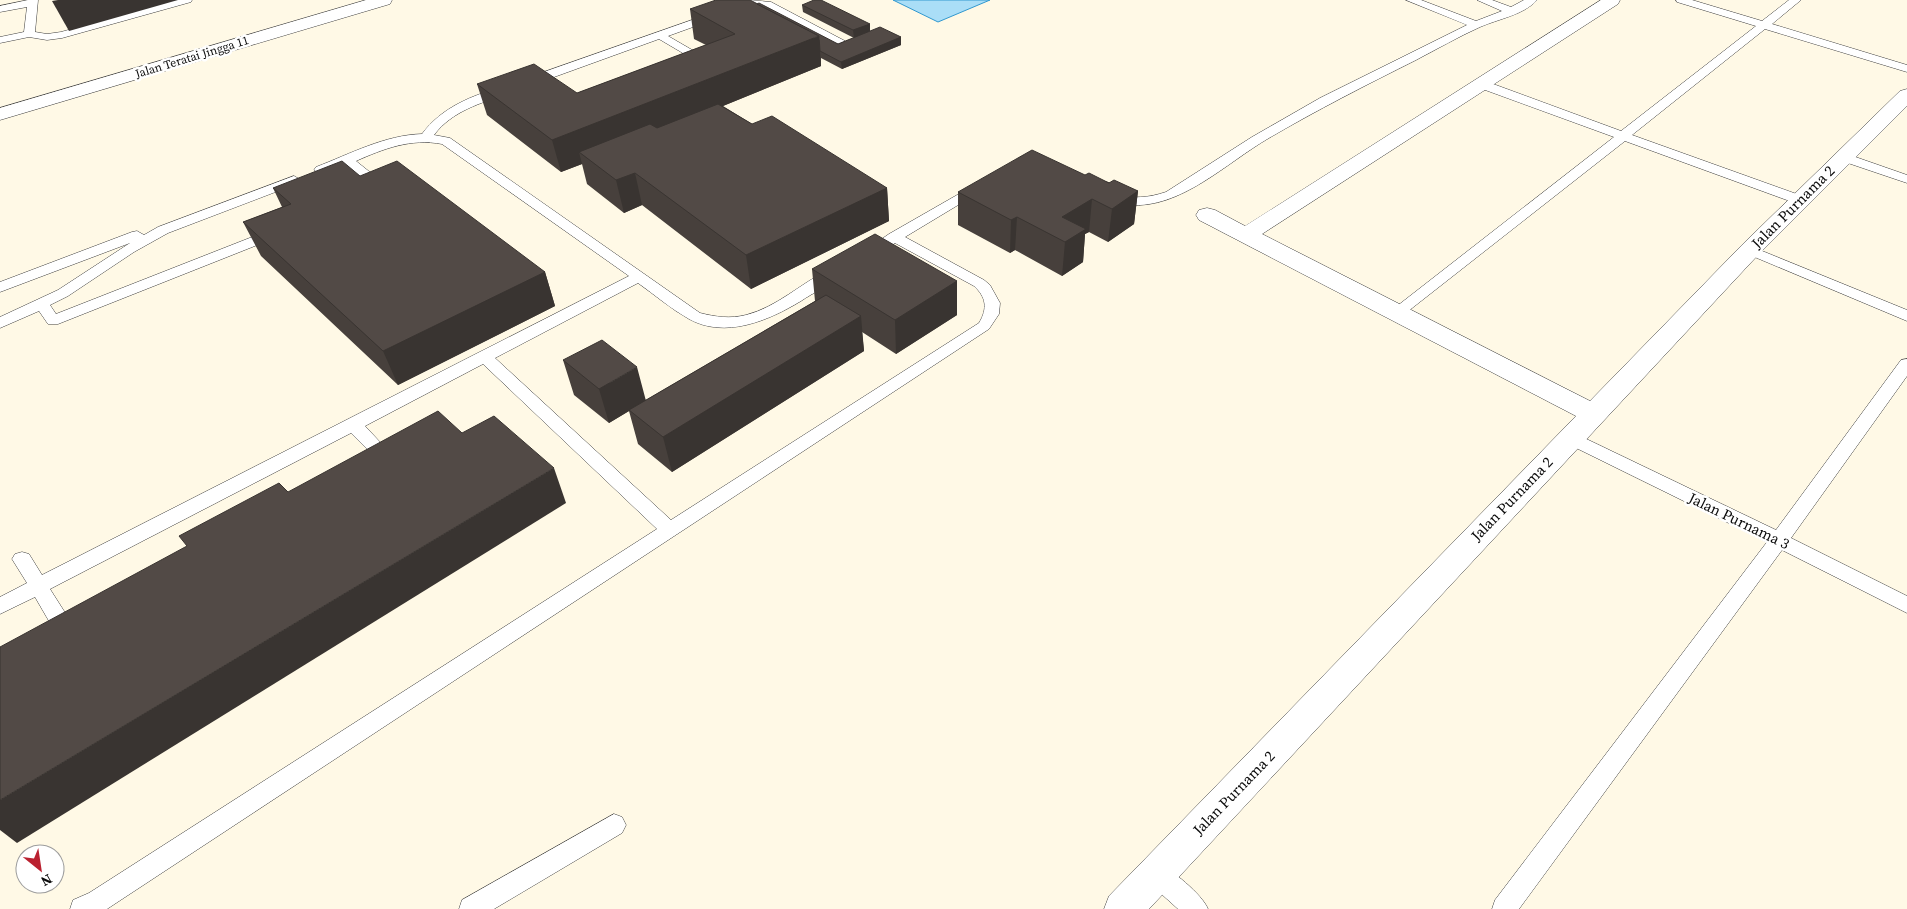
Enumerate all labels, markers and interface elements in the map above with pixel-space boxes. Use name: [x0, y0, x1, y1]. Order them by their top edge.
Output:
street label: Jalan Teratai Jingga 11: [132, 32, 251, 82]
street label: Jalan Purnama 2: [1746, 160, 1839, 254]
street label: Jalan Purnama 2: [1465, 452, 1557, 546]
street label: Jalan Purnama 3: [1684, 487, 1793, 554]
street label: Jalan Purnama 2: [1187, 746, 1279, 840]
north arrow: [15, 844, 65, 894]
text: N: [37, 869, 56, 891]

